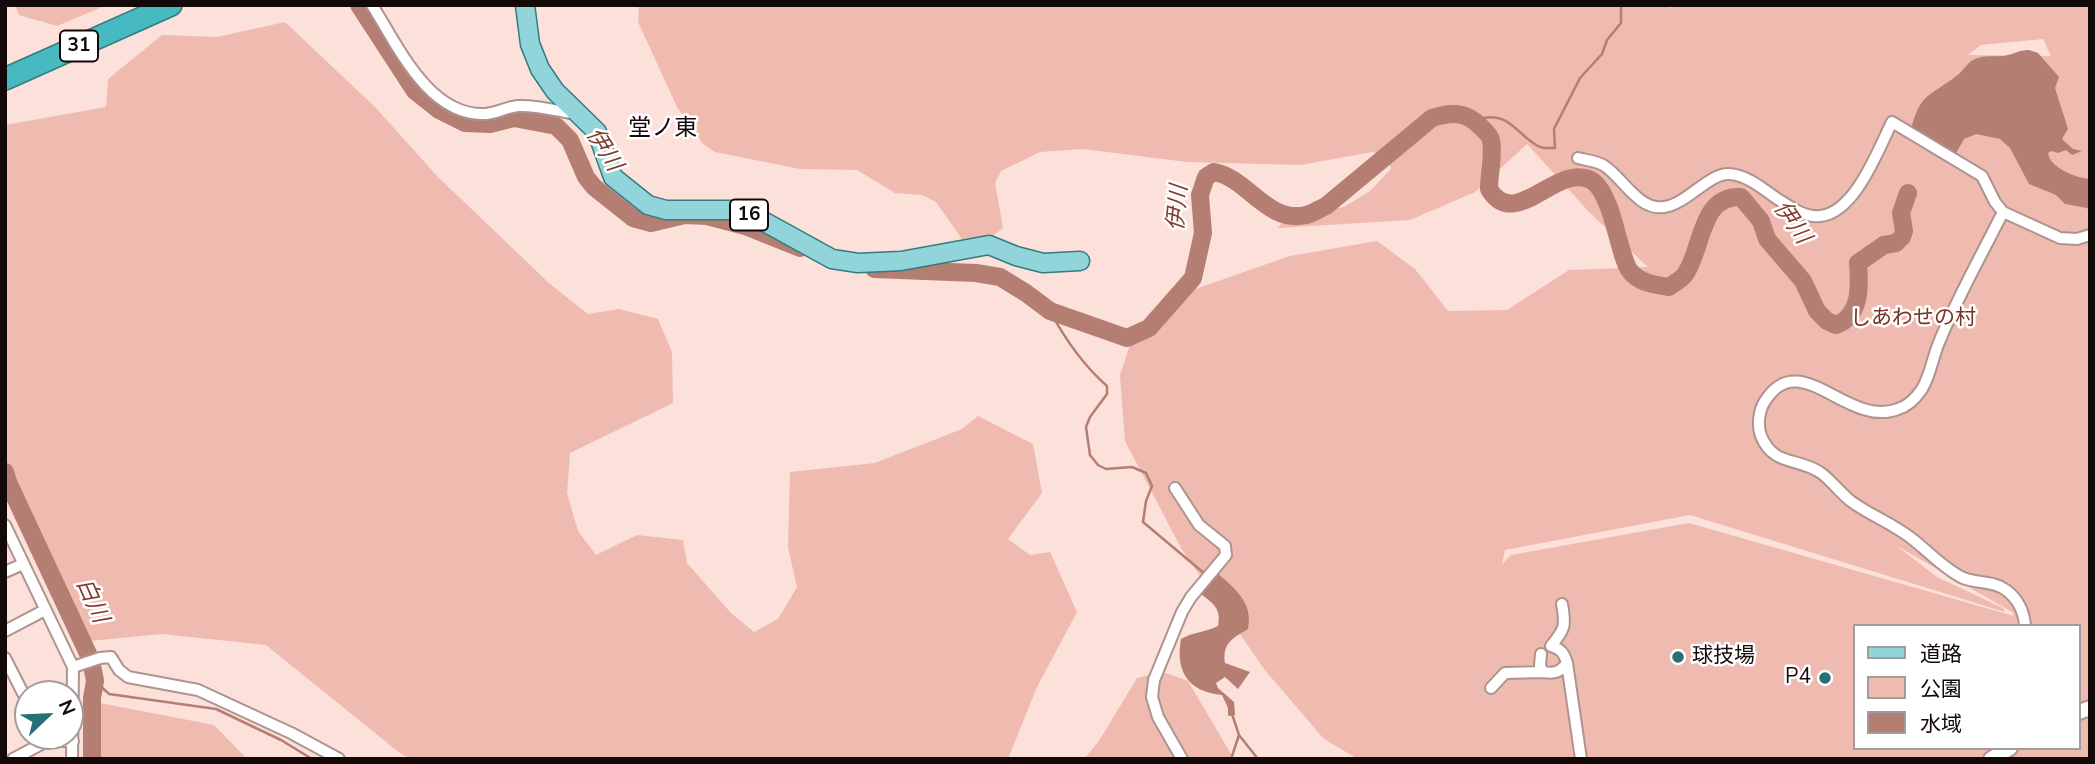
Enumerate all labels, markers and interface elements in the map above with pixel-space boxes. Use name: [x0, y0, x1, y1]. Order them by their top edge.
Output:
road number: 31: [60, 30, 98, 61]
district label: 堂ノ東: [629, 115, 697, 143]
water label: 伊川: [579, 123, 627, 177]
water label: 伊川: [1163, 184, 1195, 232]
water label: 伊川: [1767, 196, 1815, 250]
road number: 16: [730, 200, 768, 230]
park label: しあわせの村: [1850, 306, 1976, 332]
water label: 白川: [69, 574, 113, 628]
legend: [1854, 624, 2081, 750]
text: 道路: [1920, 640, 1962, 668]
place label: 球技場: [1692, 644, 1755, 670]
marker: 球技場: [1670, 649, 1686, 665]
place label: P4: [1785, 665, 1811, 691]
marker: P4: [1817, 670, 1833, 686]
text: 公園: [1920, 675, 1962, 703]
north arrow: [14, 680, 84, 750]
text: N: [52, 696, 81, 719]
text: 水域: [1920, 710, 1962, 738]

